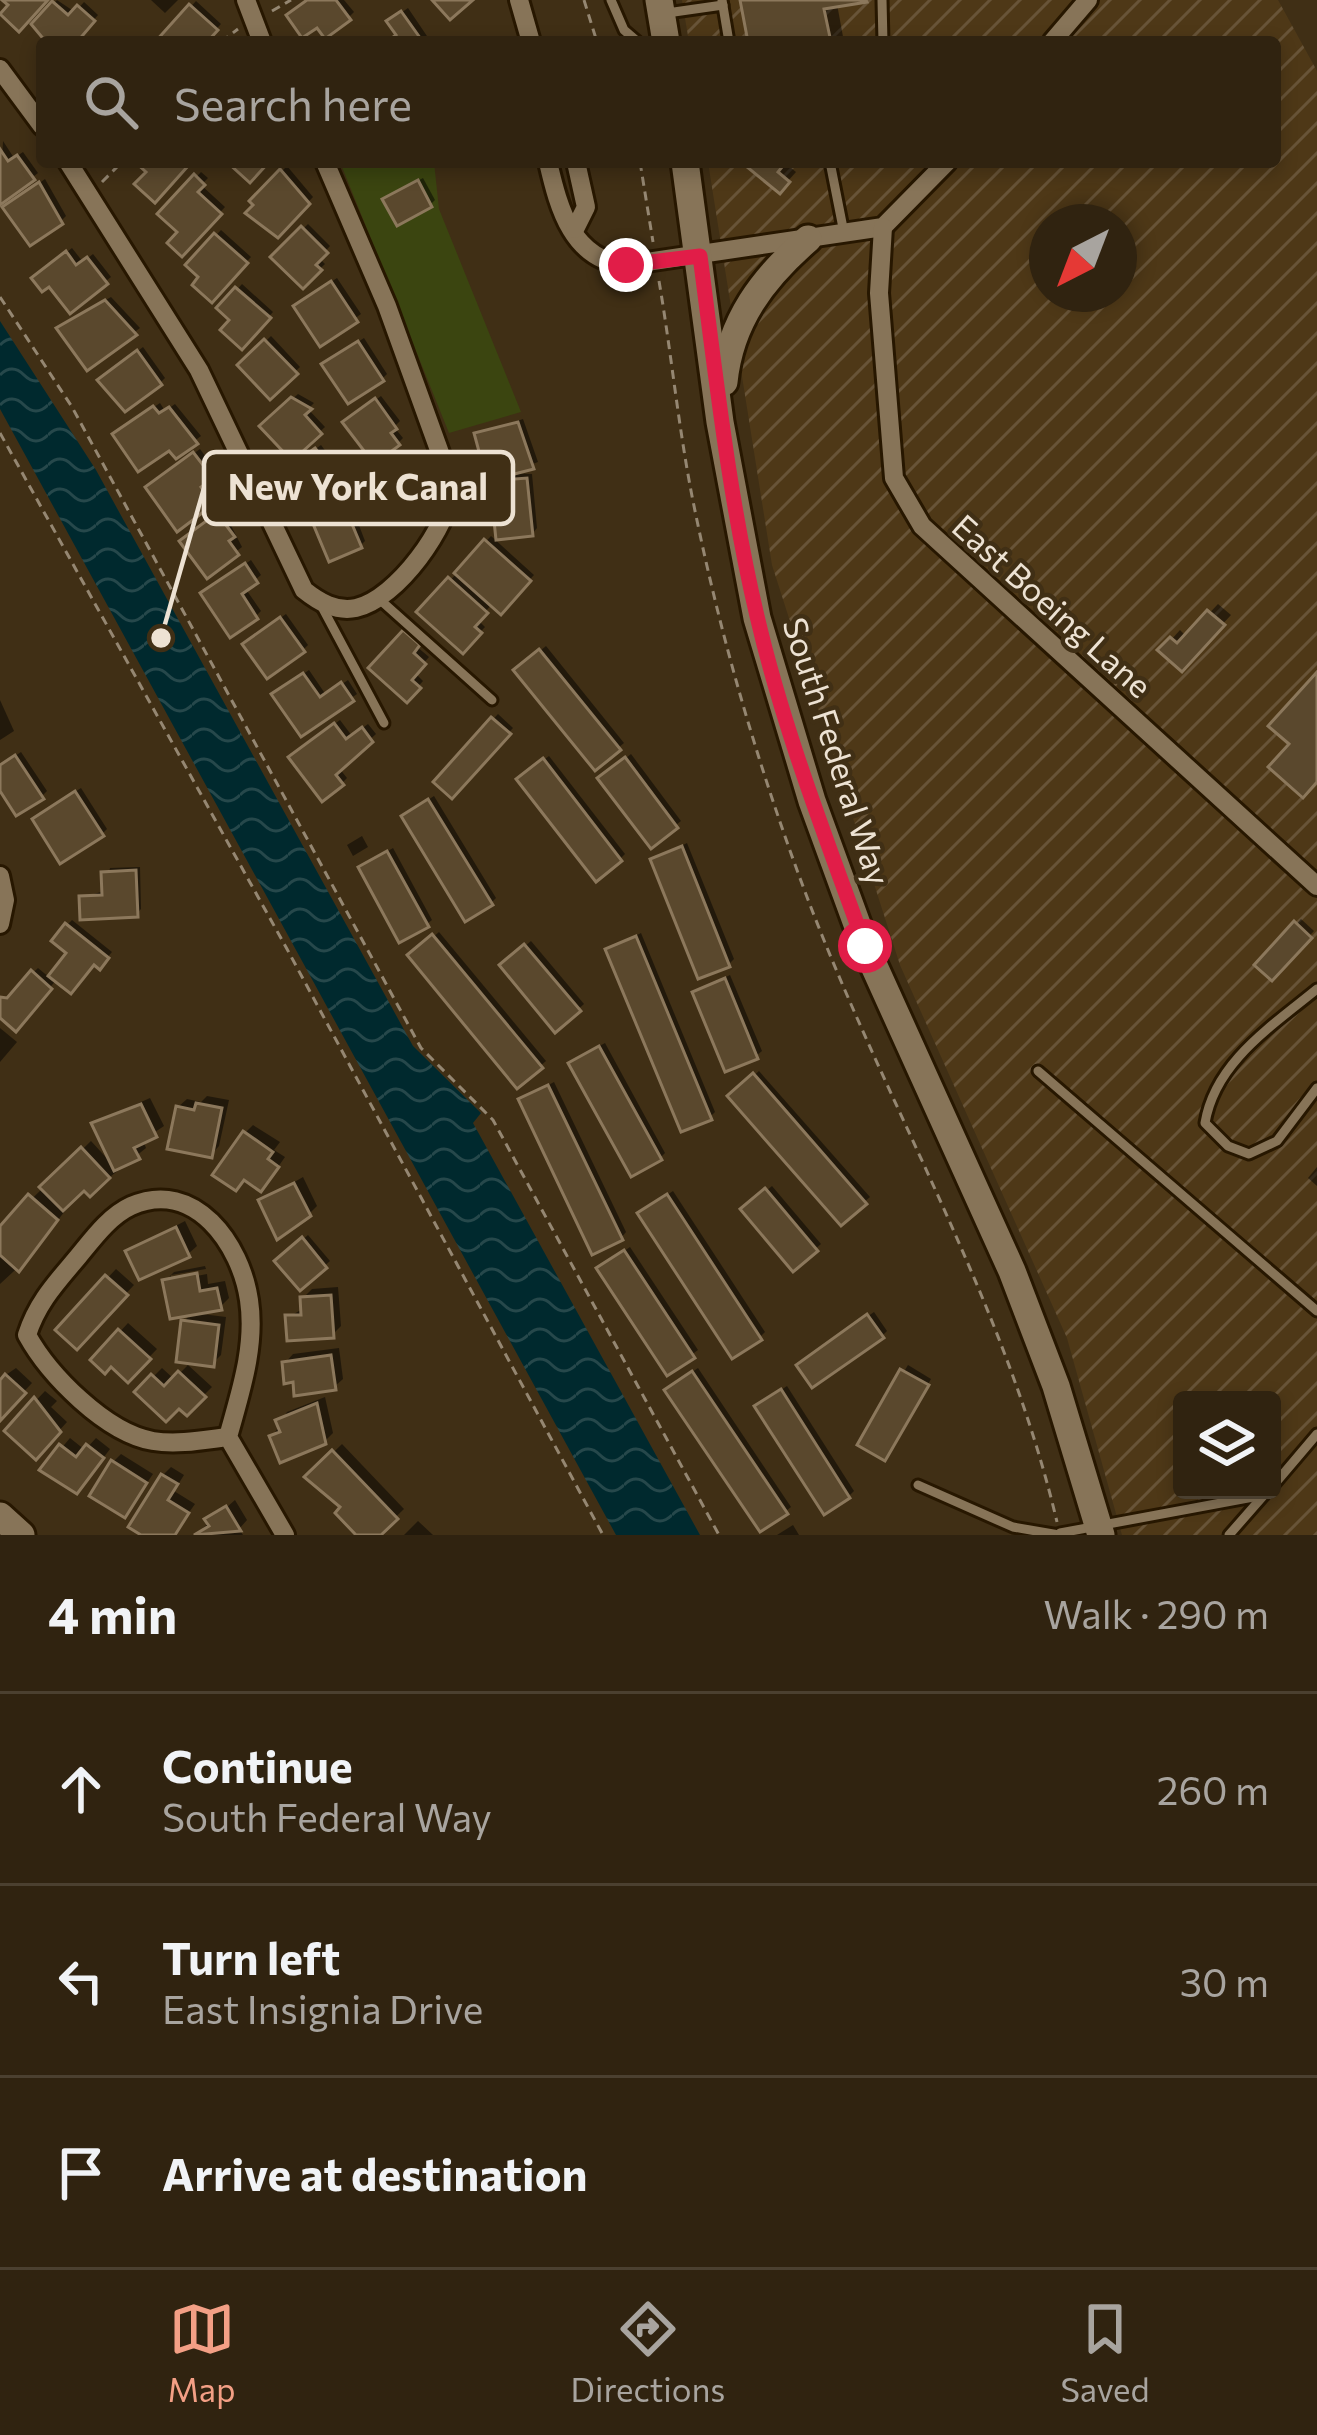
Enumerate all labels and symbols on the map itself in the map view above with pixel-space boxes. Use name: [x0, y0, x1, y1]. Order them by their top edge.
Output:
north arrow: [1029, 204, 1137, 312]
route end: [599, 238, 653, 292]
callout: New York Canal: [204, 452, 513, 524]
text: New York Canal: [228, 463, 488, 507]
street label: East Boeing Lane: [945, 505, 1161, 705]
street label: South Federal Way: [775, 612, 901, 890]
route start: [838, 919, 892, 973]

